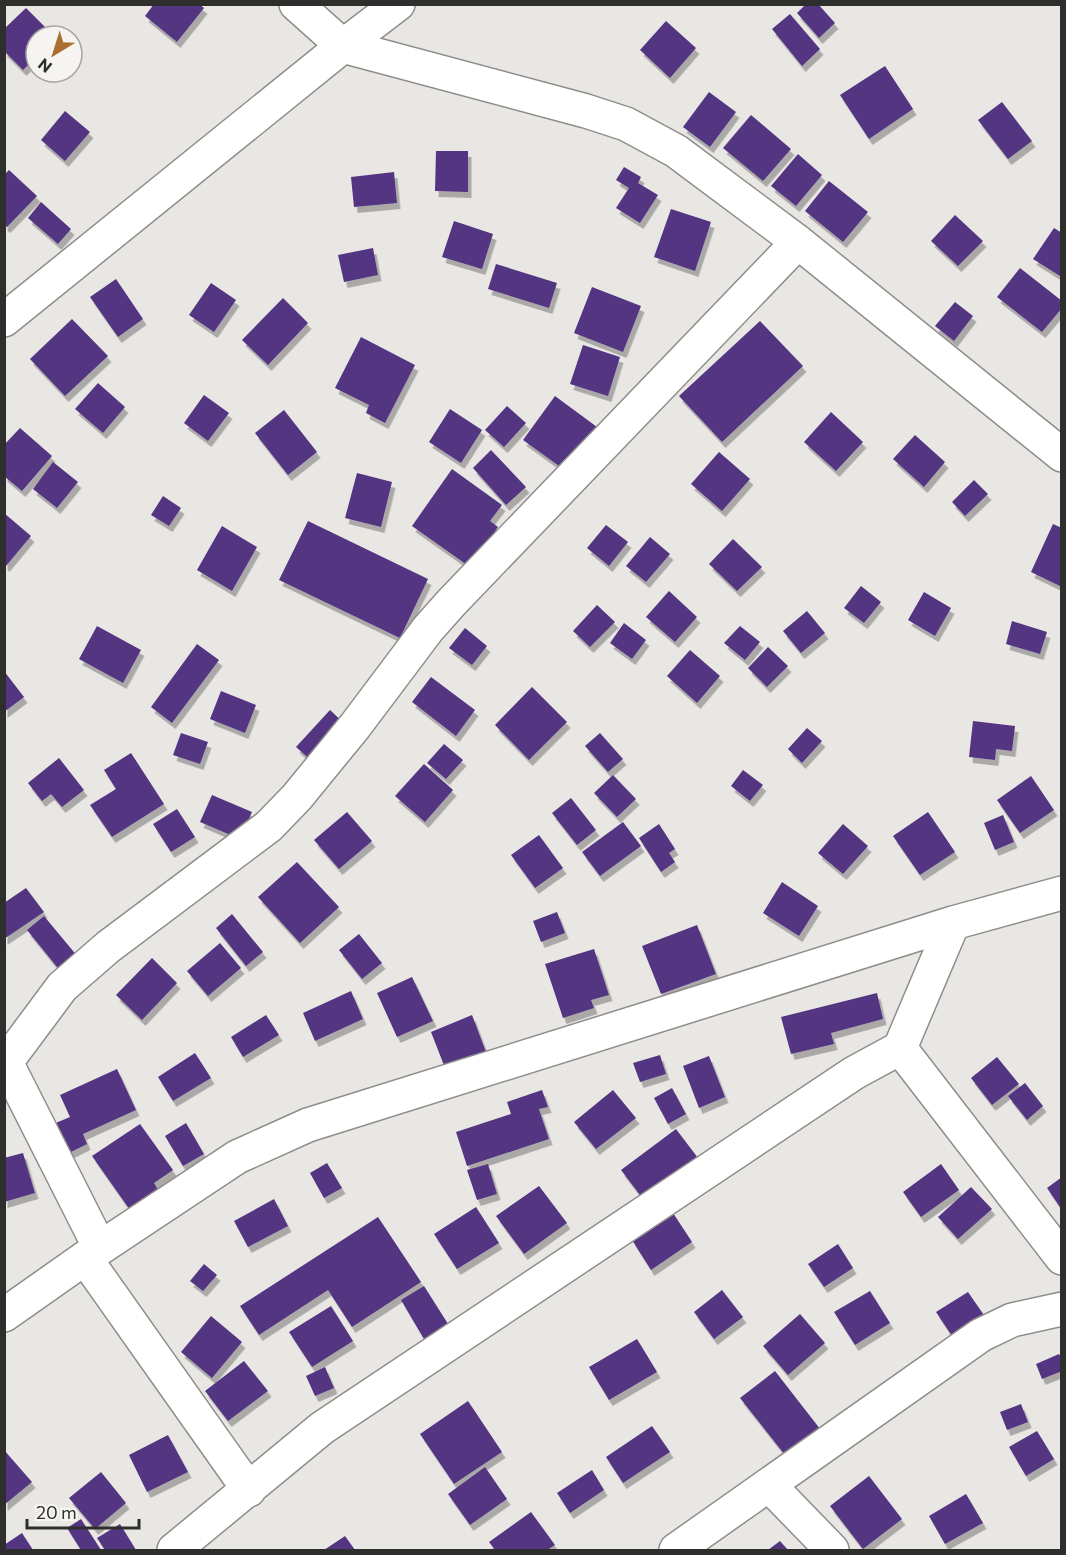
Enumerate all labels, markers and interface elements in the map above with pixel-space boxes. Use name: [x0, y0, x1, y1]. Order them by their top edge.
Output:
north arrow: [24, 24, 84, 84]
text: N: [34, 55, 55, 77]
scale bar: [27, 1492, 140, 1530]
text: 20 m: [36, 1501, 77, 1523]

